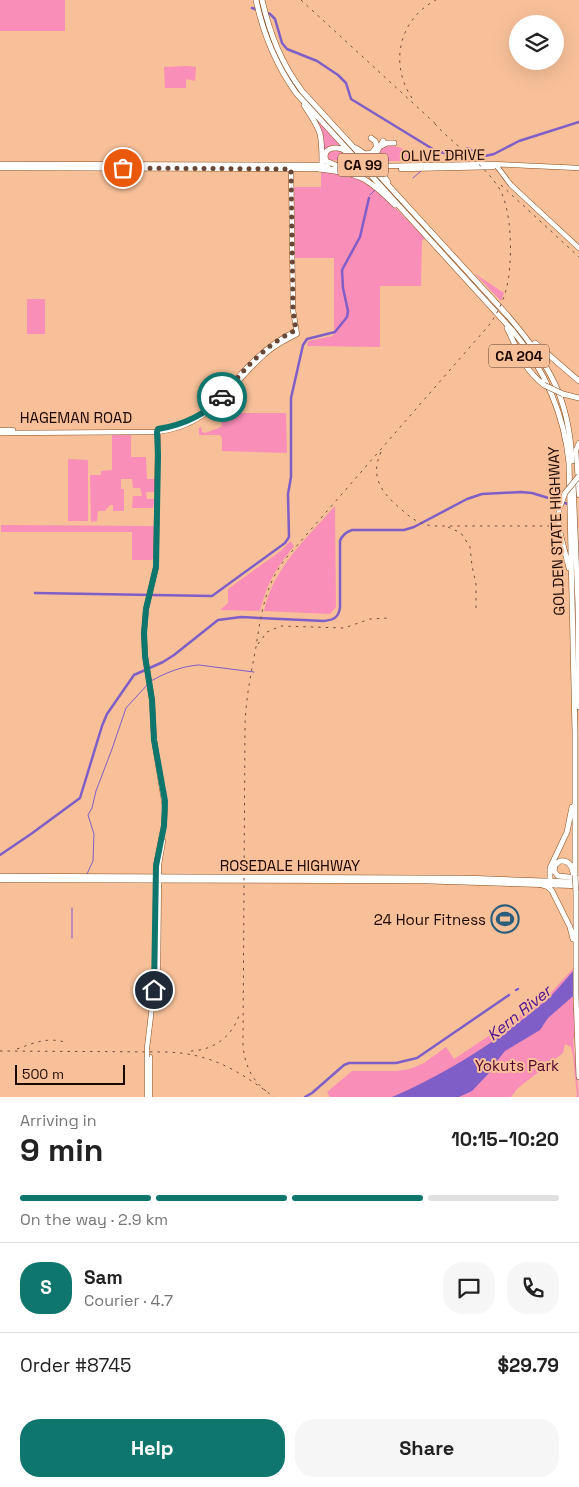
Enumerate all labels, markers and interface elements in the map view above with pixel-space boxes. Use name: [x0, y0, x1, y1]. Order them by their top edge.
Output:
map controls: [509, 15, 564, 70]
button: layers: [509, 15, 564, 70]
street label: OLIVE DRIVE: [401, 145, 485, 165]
pin: [102, 147, 144, 189]
icon: bag: [109, 154, 137, 182]
road number: CA 99: [338, 154, 388, 176]
road number: CA 204: [489, 344, 549, 368]
courier: [197, 372, 247, 422]
icon: car: [208, 383, 236, 411]
street label: HAGEMAN ROAD: [20, 408, 132, 427]
street label: GOLDEN STATE HIGHWAY: [544, 446, 568, 616]
street label: ROSEDALE HIGHWAY: [220, 856, 360, 875]
sports icon: 24 Hour Fitness: [490, 904, 520, 934]
place label: 24 Hour Fitness: [374, 910, 486, 929]
pin: [133, 969, 175, 1011]
icon: home: [140, 976, 168, 1004]
water label: Kern River: [483, 979, 557, 1045]
park label: Yokuts Park: [475, 1056, 559, 1075]
scale bar: [15, 1062, 125, 1085]
text: 500 m: [22, 1065, 64, 1083]
text: Arriving in: [20, 1110, 97, 1131]
text: 10:15–10:20: [451, 1127, 559, 1152]
text: 9 min: [20, 1130, 103, 1170]
text: On the way · 2.9 km: [20, 1209, 168, 1230]
button: chat: [443, 1262, 495, 1314]
button: phone: [507, 1262, 559, 1314]
text: Sam: [84, 1265, 123, 1290]
text: S: [40, 1275, 52, 1300]
text: Courier · 4.7: [84, 1290, 173, 1311]
text: Order #8745: [20, 1353, 131, 1378]
text: $29.79: [497, 1353, 559, 1378]
button: Help: [20, 1419, 285, 1477]
button: Share: [295, 1419, 559, 1477]

